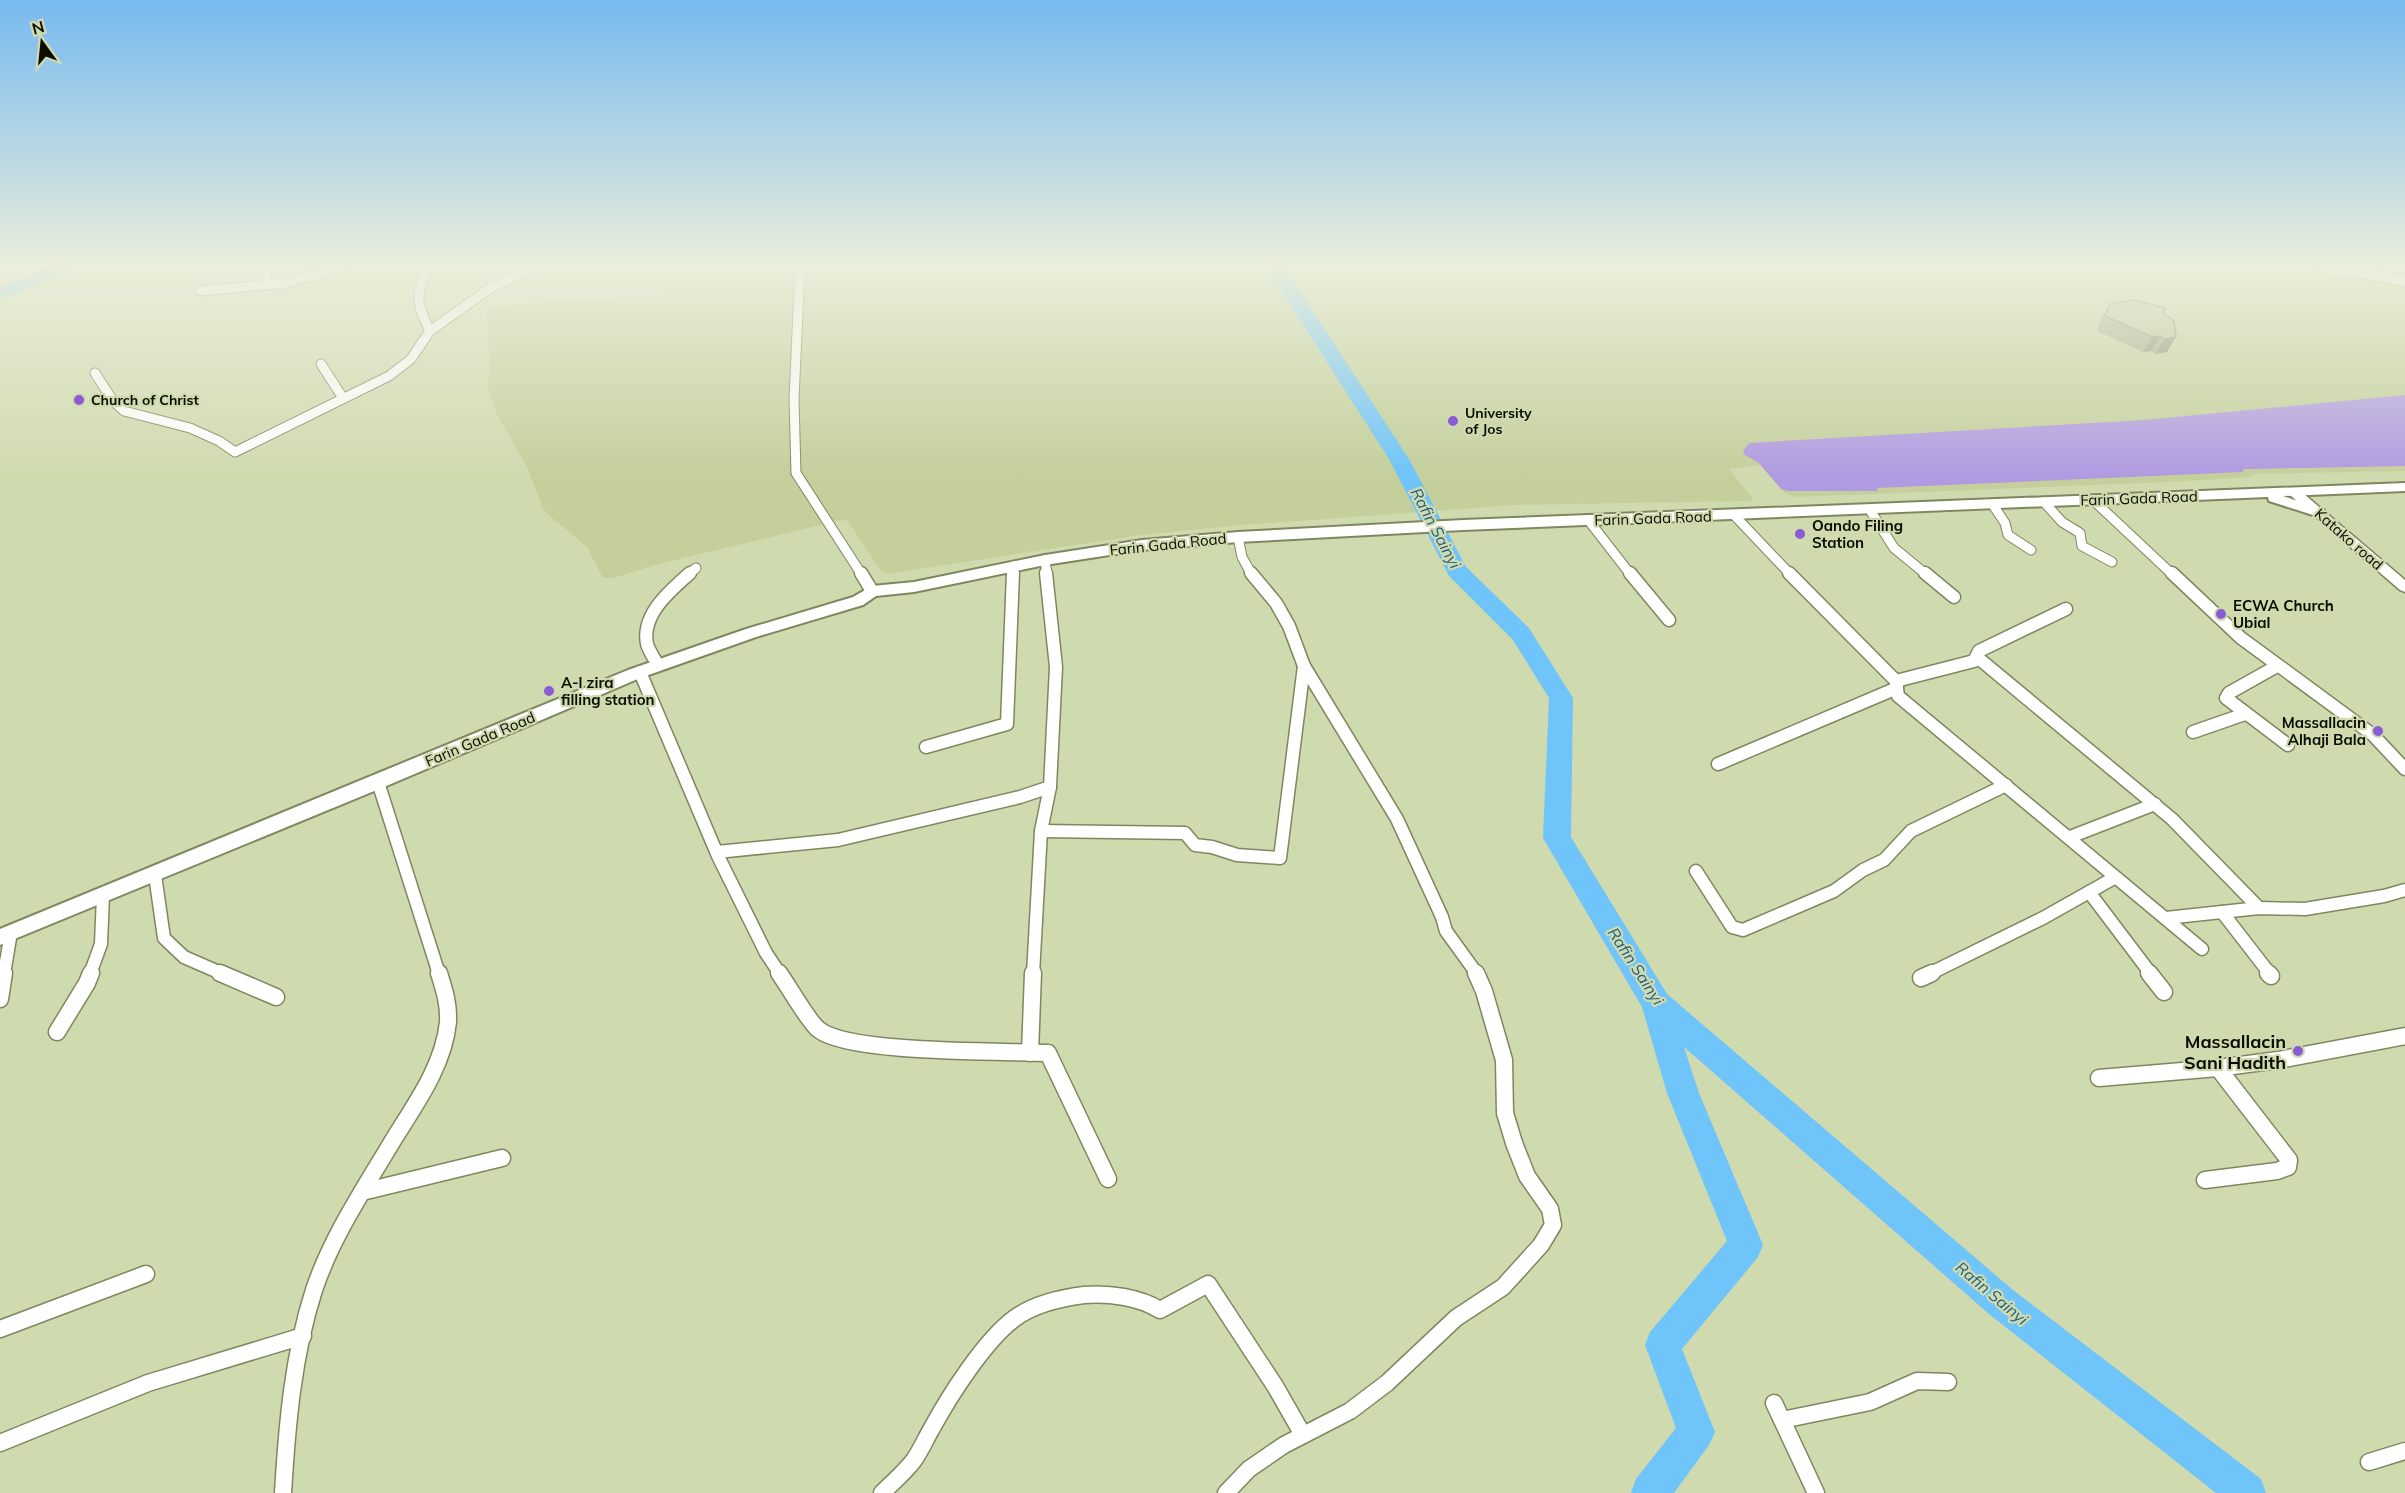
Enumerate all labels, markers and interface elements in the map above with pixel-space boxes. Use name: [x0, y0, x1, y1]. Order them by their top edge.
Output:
north arrow: [12, 12, 72, 72]
text: N: [30, 16, 47, 39]
place label: Church of Christ: [91, 391, 199, 409]
marker: Church of Christ: [72, 393, 86, 407]
place label: University of Jos: [1465, 404, 1532, 438]
marker: University of Jos: [1446, 414, 1460, 428]
water label: Rafin Sainyi: [1406, 484, 1466, 572]
street label: Farin Gada Road: [2080, 486, 2198, 510]
street label: Katako road: [2311, 504, 2387, 574]
street label: Farin Gada Road: [1594, 506, 1712, 530]
place label: Oando Filing Station: [1812, 516, 1903, 552]
marker: Oando Filing Station: [1793, 527, 1807, 541]
street label: Farin Gada Road: [1109, 528, 1227, 560]
place label: ECWA Church Ubial: [2233, 596, 2334, 632]
marker: ECWA Church Ubial: [2214, 607, 2228, 621]
place label: A-l zira filling station: [561, 673, 655, 709]
marker: A-l zira filling station: [542, 684, 556, 698]
street label: Farin Gada Road: [422, 707, 538, 771]
place label: Massallacin Alhaji Bala: [2282, 713, 2366, 749]
marker: Massallacin Alhaji Bala: [2371, 724, 2385, 738]
water label: Rafin Sainyi: [1604, 924, 1669, 1009]
place label: Massallacin Sani Hadith: [2184, 1030, 2286, 1074]
marker: Massallacin Sani Hadith: [2291, 1044, 2305, 1058]
water label: Rafin Sainyi: [1952, 1257, 2032, 1329]

